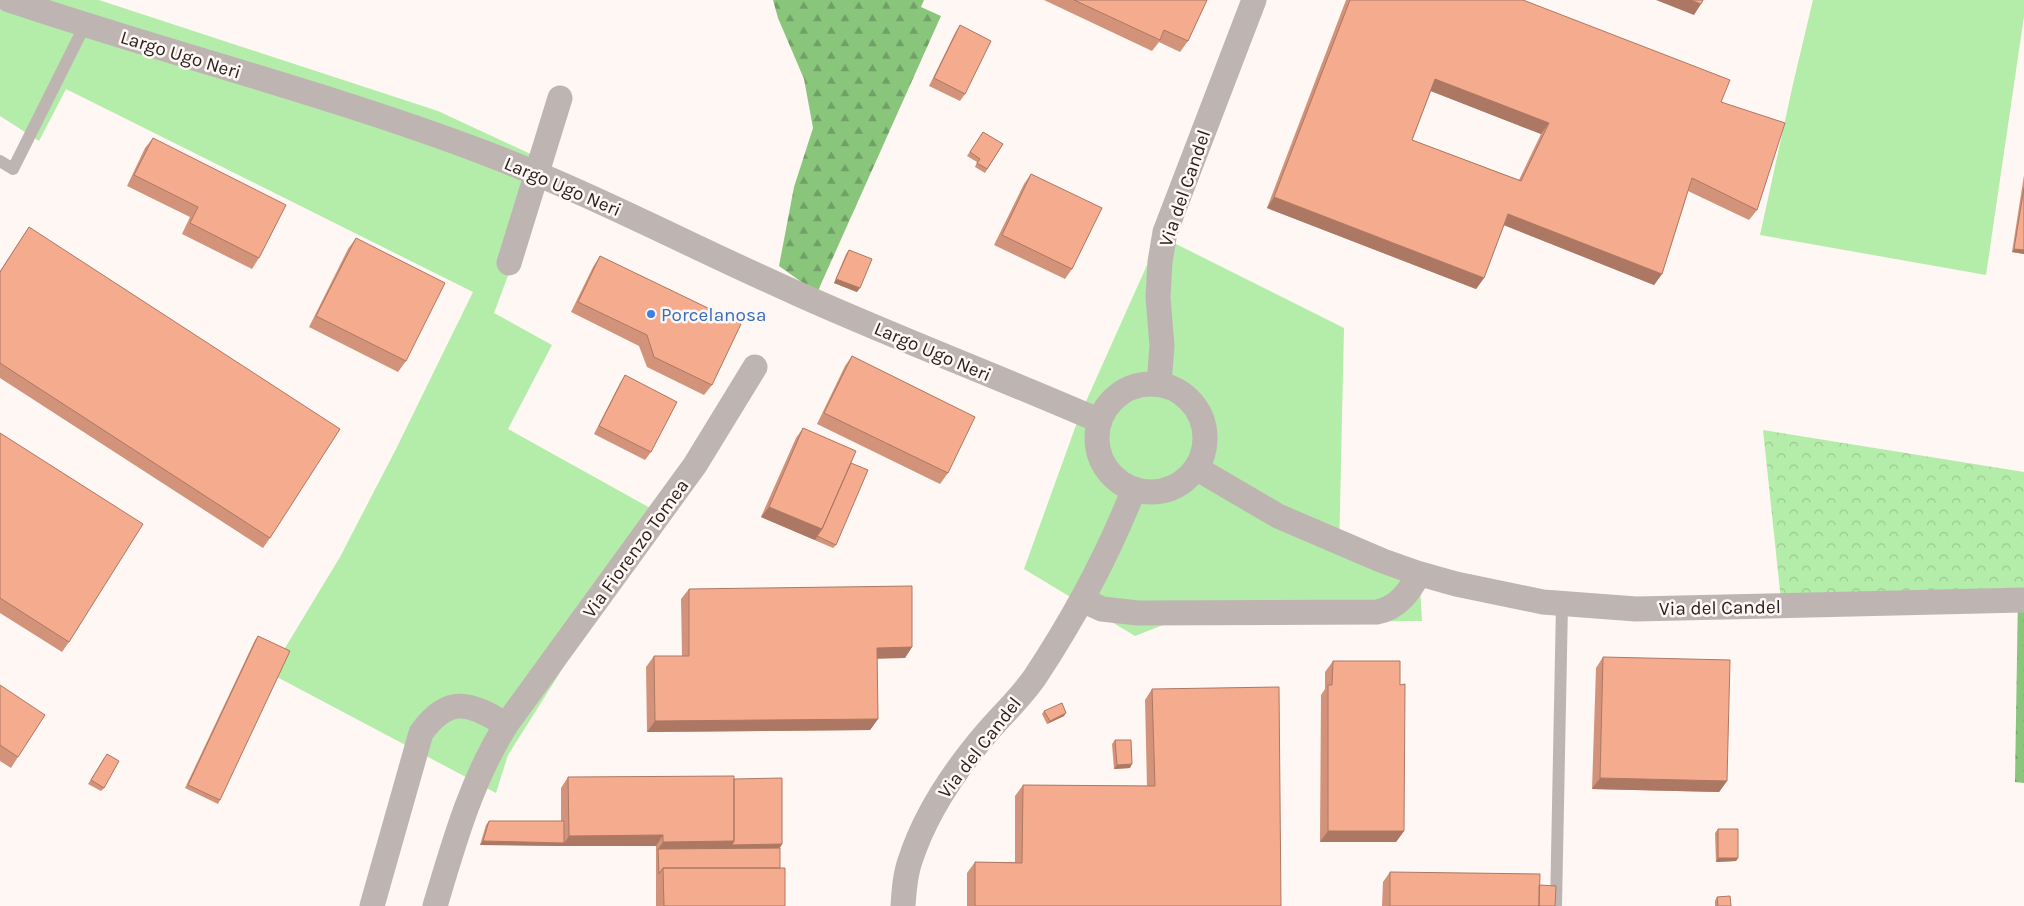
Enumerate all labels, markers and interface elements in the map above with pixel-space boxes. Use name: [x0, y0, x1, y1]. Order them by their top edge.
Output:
street label: Largo Ugo Neri: [118, 26, 244, 84]
street label: Via del Candel: [1155, 127, 1215, 250]
street label: Largo Ugo Neri: [501, 152, 624, 221]
place label: Porcelanosa: [661, 304, 766, 326]
marker: Porcelanosa: [645, 308, 657, 320]
street label: Largo Ugo Neri: [871, 317, 994, 386]
street label: Via Fiorenzo Tomea: [578, 475, 693, 622]
street label: Via del Candel: [1659, 596, 1781, 620]
street label: Via del Candel: [934, 693, 1026, 802]

